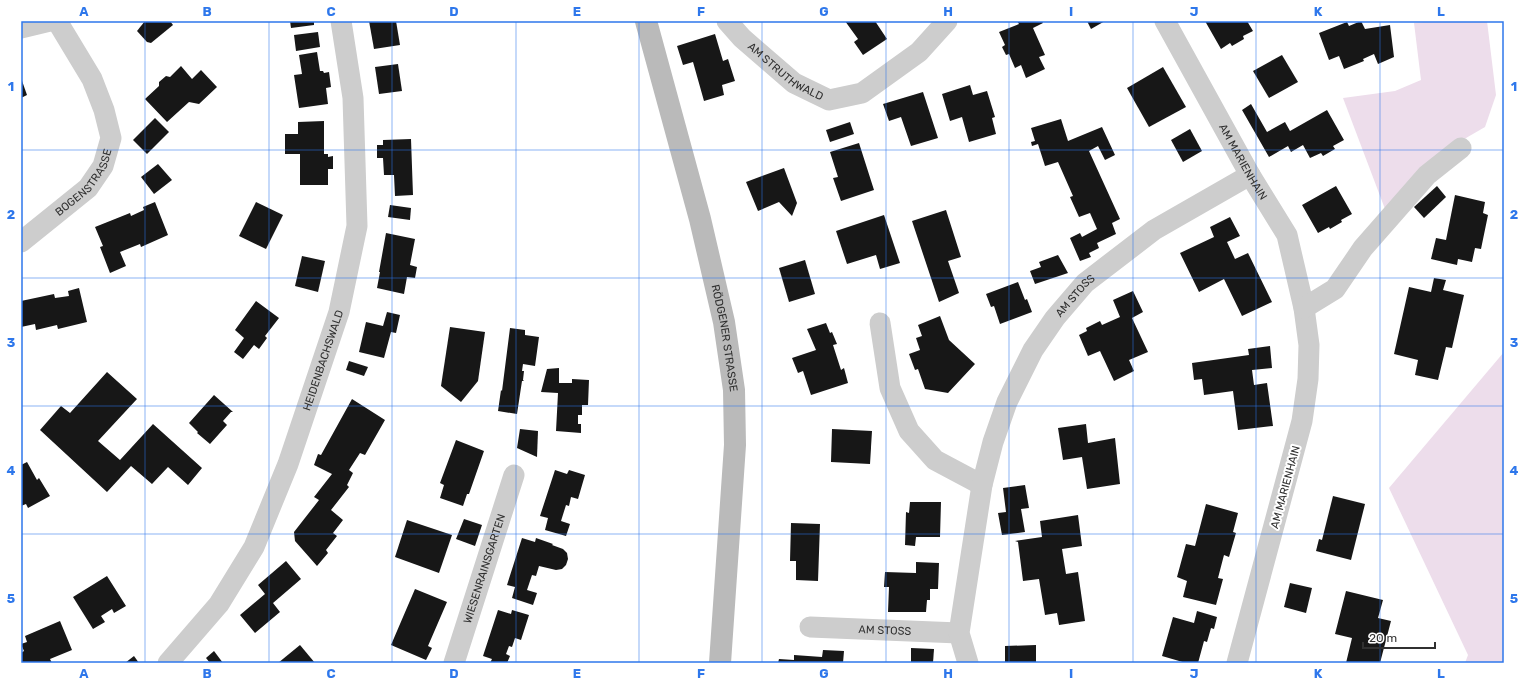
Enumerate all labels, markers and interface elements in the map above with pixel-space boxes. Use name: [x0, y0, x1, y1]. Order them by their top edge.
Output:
text: A: [79, 4, 89, 19]
text: B: [202, 4, 212, 19]
text: C: [326, 4, 336, 19]
text: D: [449, 4, 459, 19]
text: E: [573, 4, 581, 19]
text: F: [697, 4, 705, 19]
text: G: [819, 4, 829, 19]
text: H: [943, 4, 953, 19]
text: I: [1069, 4, 1073, 19]
text: J: [1190, 4, 1198, 19]
text: K: [1314, 4, 1323, 19]
text: L: [1437, 4, 1445, 19]
street label: AM STRUTHWALD: [745, 40, 825, 103]
text: 1: [8, 79, 14, 94]
text: 1: [1511, 79, 1517, 94]
street label: AM MARIENHAIN: [1216, 122, 1270, 202]
street label: BOGENSTRASSE: [53, 147, 115, 219]
text: 2: [7, 207, 15, 222]
text: 2: [1510, 207, 1518, 222]
street label: AM STOSS: [1053, 272, 1098, 320]
street label: RÖDGENER STRASSE: [708, 283, 740, 393]
street label: HEIDENBACHSWALD: [300, 308, 346, 413]
text: 3: [7, 335, 16, 350]
text: 3: [1510, 335, 1519, 350]
street label: AM MARIENHAIN: [1268, 444, 1303, 530]
text: 4: [7, 463, 16, 478]
text: 4: [1510, 463, 1519, 478]
street label: WIESENRAINSGARTEN: [461, 512, 508, 625]
text: 5: [7, 591, 15, 606]
text: 5: [1510, 591, 1518, 606]
street label: AM STOSS: [858, 623, 912, 638]
scale bar: [1363, 624, 1435, 650]
text: 20 m: [1369, 631, 1397, 645]
text: A: [79, 666, 89, 681]
text: B: [202, 666, 212, 681]
text: C: [326, 666, 336, 681]
text: D: [449, 666, 459, 681]
text: E: [573, 666, 581, 681]
text: F: [697, 666, 705, 681]
text: G: [819, 666, 829, 681]
text: H: [943, 666, 953, 681]
text: I: [1069, 666, 1073, 681]
text: J: [1190, 666, 1198, 681]
text: K: [1314, 666, 1323, 681]
text: L: [1437, 666, 1445, 681]

